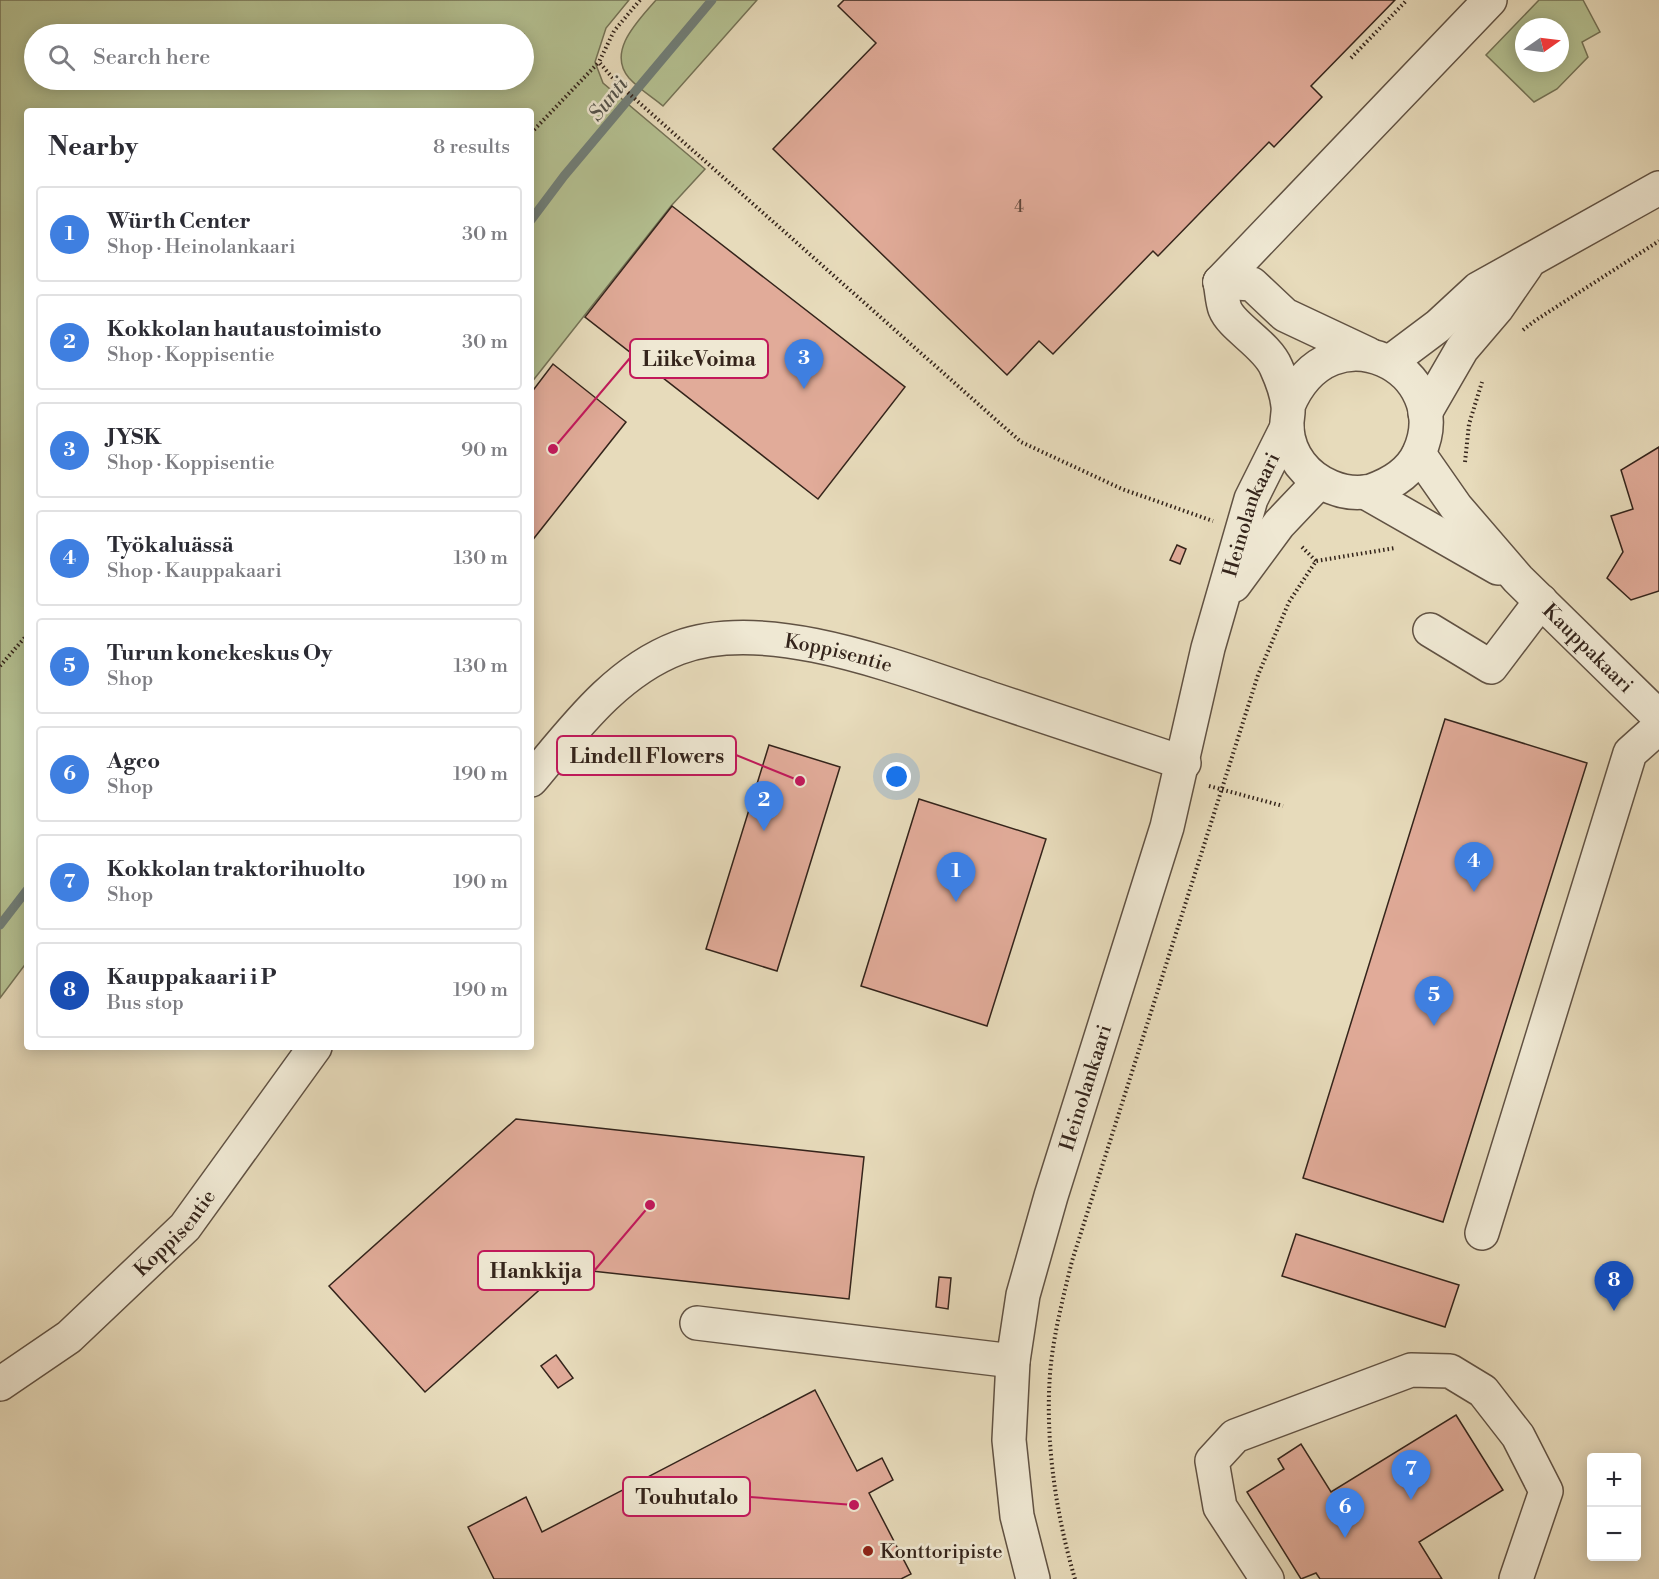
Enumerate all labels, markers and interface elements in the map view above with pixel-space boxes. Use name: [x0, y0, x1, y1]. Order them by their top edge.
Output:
north arrow: [1515, 18, 1569, 72]
search box: [24, 24, 534, 90]
icon: search: [45, 41, 78, 74]
text: Search here: [93, 44, 210, 71]
water label: Sunti: [583, 72, 635, 127]
text: Nearby: [48, 131, 138, 163]
text: 8 results: [433, 135, 510, 160]
house number: 4: [1014, 197, 1024, 217]
text: Würth Center: [107, 208, 251, 235]
text: 1: [65, 222, 74, 247]
text: 30 m: [462, 222, 508, 247]
text: Shop · Heinolankaari: [107, 235, 296, 260]
text: Kokkolan hautaustoimisto: [107, 316, 382, 343]
text: 2: [63, 330, 76, 355]
text: 30 m: [462, 330, 508, 355]
callout: LiikeVoima: [630, 339, 768, 378]
pin: 3: [784, 340, 824, 389]
text: Shop · Koppisentie: [107, 343, 275, 368]
text: LiikeVoima: [642, 347, 756, 373]
text: JYSK: [107, 424, 161, 451]
text: 3: [63, 438, 76, 463]
text: 90 m: [461, 438, 508, 463]
street label: Heinolankaari: [1218, 448, 1286, 580]
text: Shop · Koppisentie: [107, 451, 275, 476]
text: Työkaluässä: [107, 532, 234, 559]
text: 4: [63, 546, 76, 571]
text: 130 m: [453, 546, 508, 571]
text: Shop · Kauppakaari: [107, 559, 282, 584]
street label: Kauppakaari: [1537, 599, 1638, 699]
street label: Koppisentie: [783, 629, 895, 679]
text: Turun konekeskus Oy: [107, 640, 332, 667]
text: 5: [63, 654, 76, 679]
text: 130 m: [453, 654, 508, 679]
text: Shop: [107, 667, 153, 692]
callout: Lindell Flowers: [557, 736, 736, 775]
text: Lindell Flowers: [570, 744, 724, 770]
text: Agco: [107, 748, 160, 775]
text: 6: [63, 762, 76, 787]
text: 190 m: [453, 762, 508, 787]
your location: [882, 762, 911, 791]
text: Shop: [107, 775, 153, 800]
pin: 2: [744, 782, 783, 831]
pin: 4: [1454, 842, 1494, 892]
pin: 1: [936, 852, 976, 902]
text: Kokkolan traktorihuolto: [107, 856, 365, 883]
text: 7: [64, 870, 75, 895]
text: 190 m: [453, 870, 508, 895]
text: Shop: [107, 883, 153, 908]
text: Kauppakaari i P: [107, 964, 276, 991]
pin: 5: [1414, 976, 1454, 1026]
text: 8: [63, 978, 76, 1003]
text: 190 m: [453, 978, 508, 1003]
text: Bus stop: [107, 991, 184, 1016]
street label: Heinolankaari: [1055, 1021, 1118, 1154]
street label: Koppisentie: [129, 1185, 222, 1283]
callout: Hankkija: [478, 1251, 594, 1290]
text: Hankkija: [490, 1259, 583, 1285]
pin: 8: [1594, 1262, 1634, 1311]
pin: 7: [1392, 1450, 1430, 1500]
map controls: [1587, 1453, 1641, 1561]
button: +: [1587, 1453, 1641, 1507]
callout: Touhutalo: [623, 1477, 750, 1516]
text: Touhutalo: [636, 1485, 738, 1511]
pin: 6: [1326, 1488, 1364, 1538]
button: −: [1587, 1507, 1641, 1561]
place label: Konttoripiste: [880, 1540, 1002, 1565]
marker: Konttoripiste: [861, 1544, 875, 1558]

